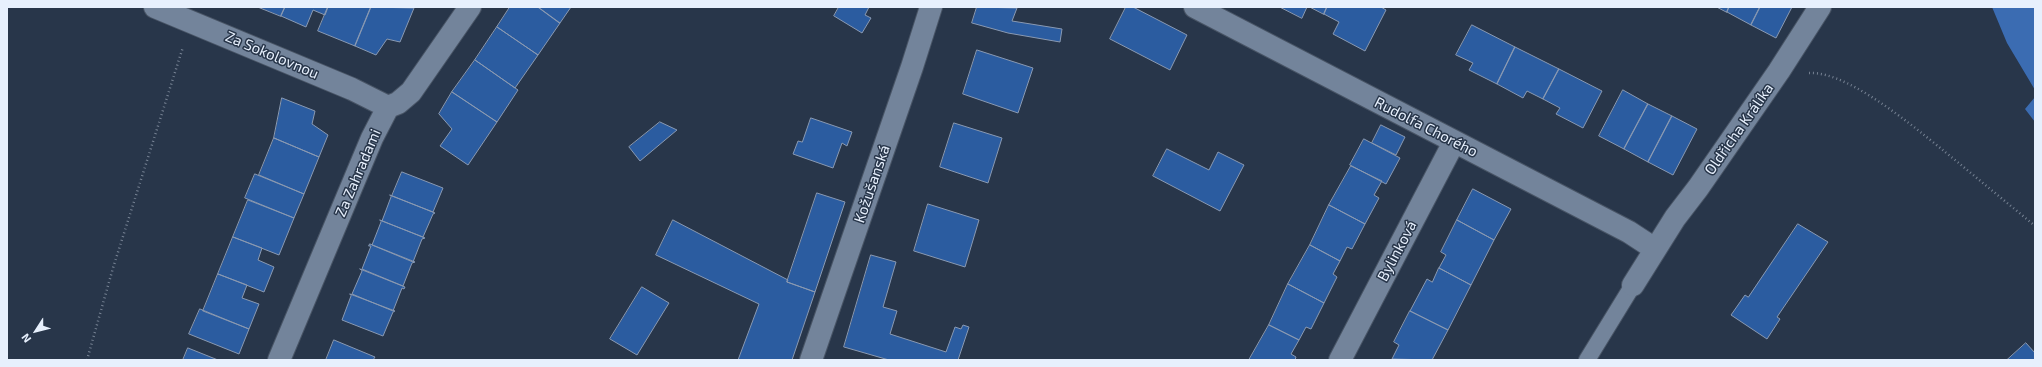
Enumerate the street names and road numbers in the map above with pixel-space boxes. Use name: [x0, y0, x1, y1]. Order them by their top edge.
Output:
street label: Za Sokolovnou: [223, 27, 321, 83]
street label: Oldřicha Králíka: [1701, 80, 1777, 178]
street label: Rudolfa Chorého: [1371, 93, 1481, 161]
street label: Za Zahradami: [331, 126, 385, 220]
street label: Kožušanská: [850, 143, 894, 225]
street label: Bylinková: [1374, 218, 1420, 284]

